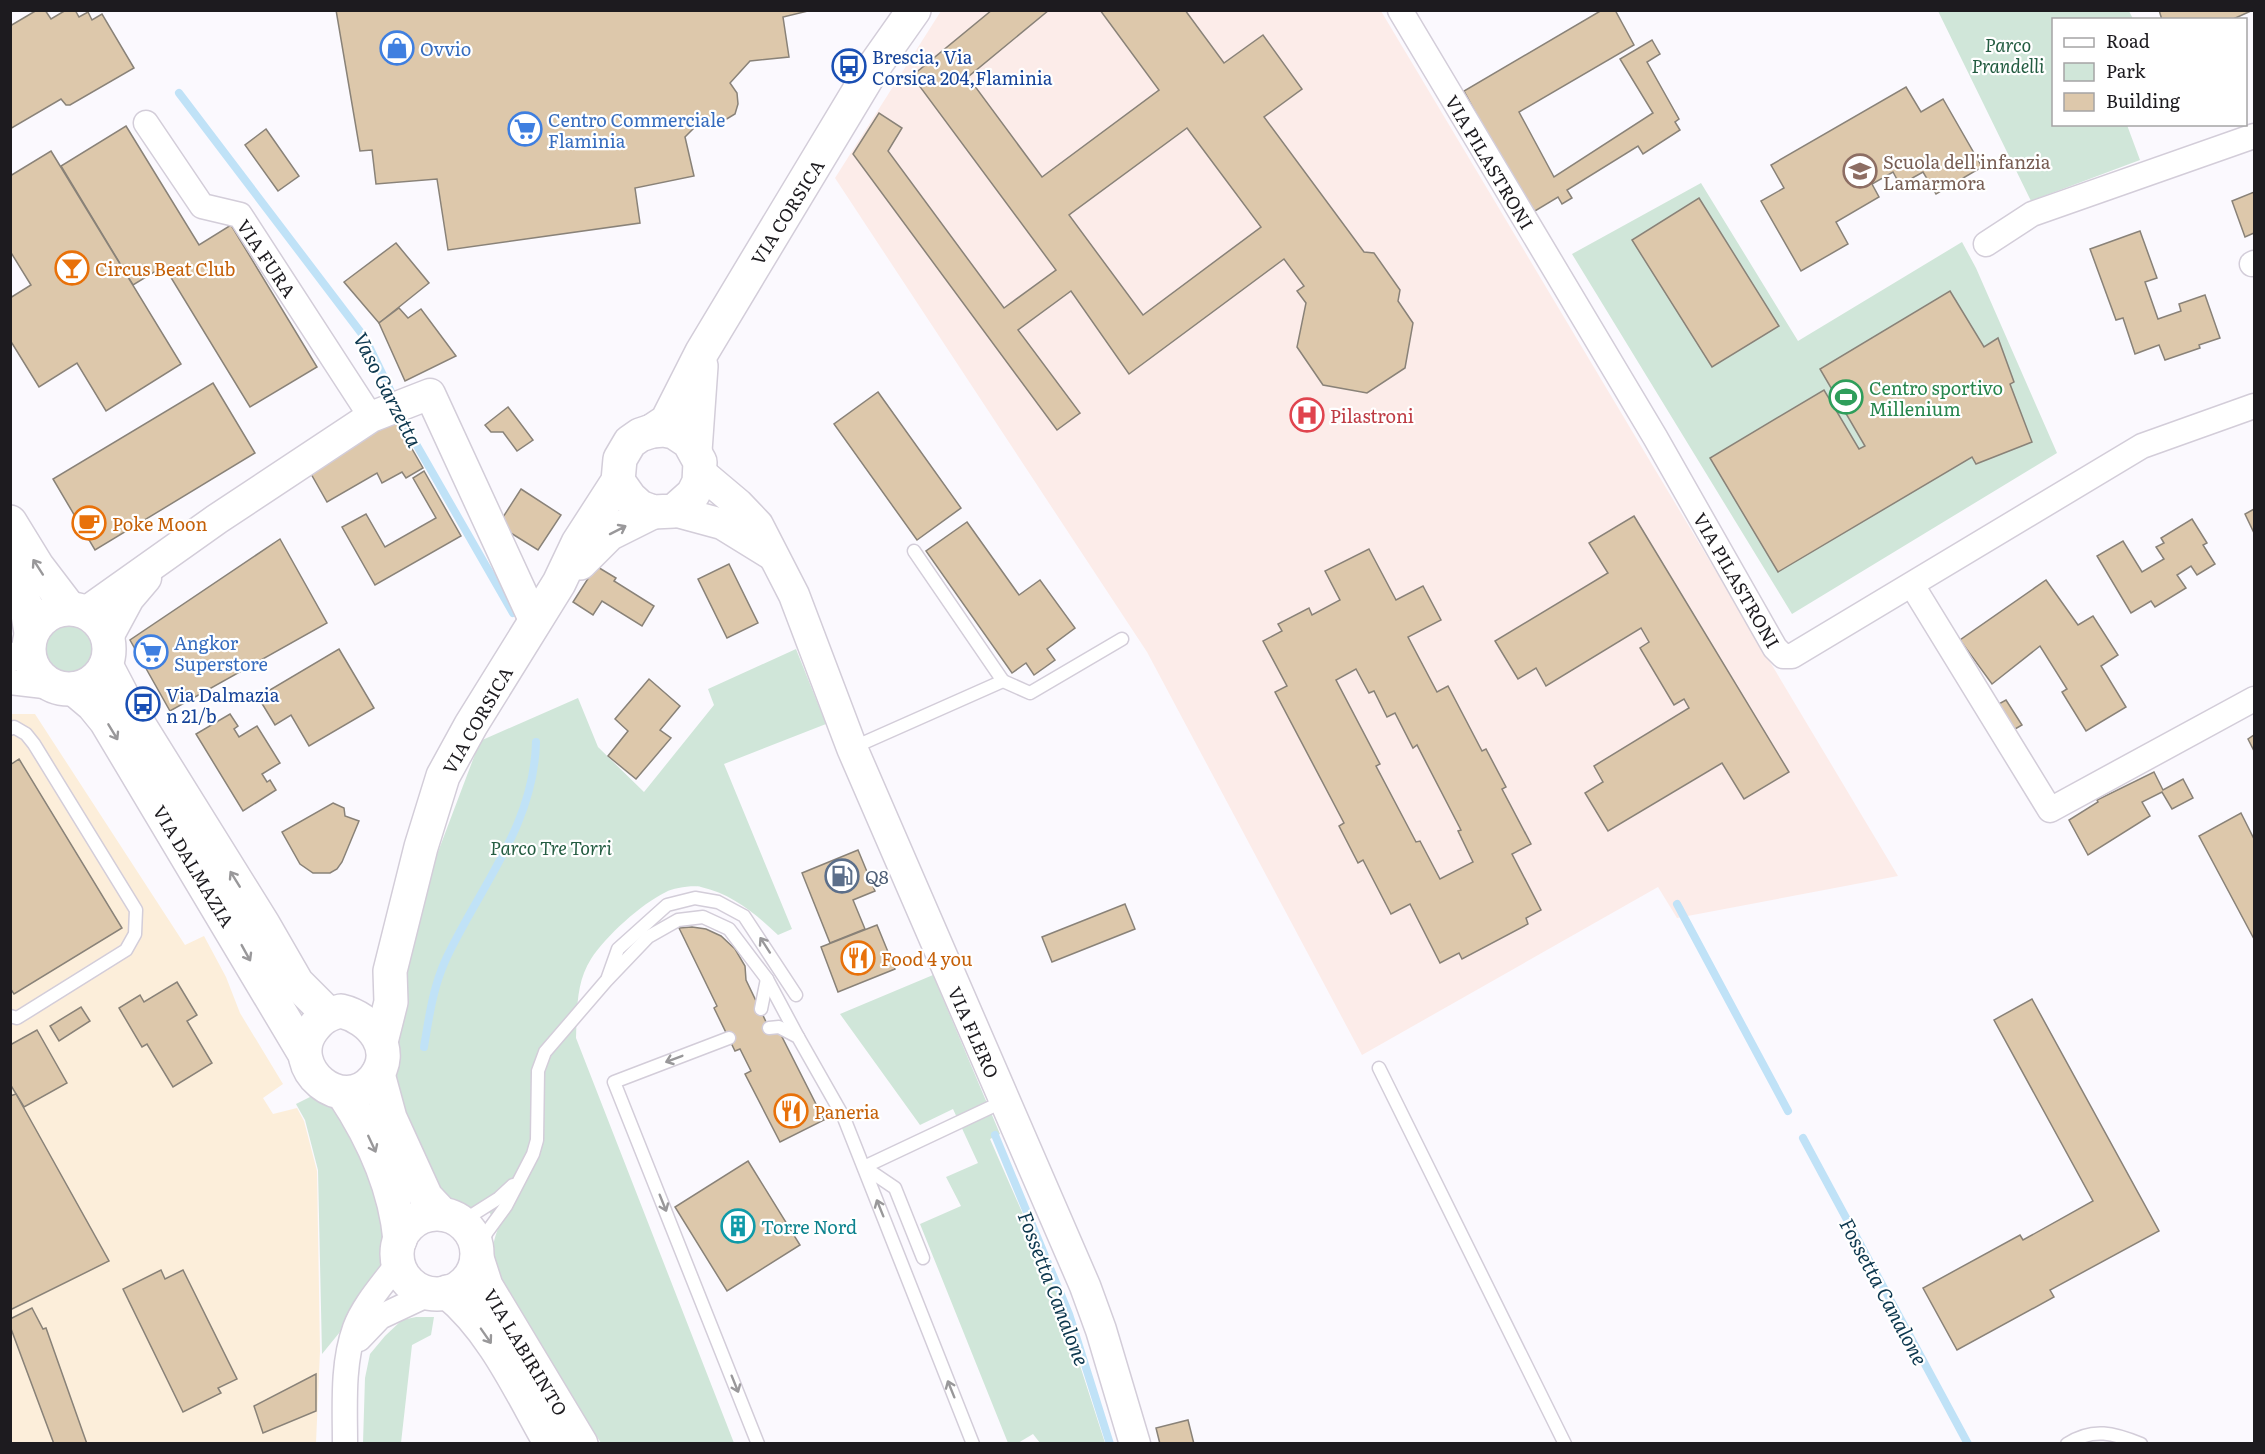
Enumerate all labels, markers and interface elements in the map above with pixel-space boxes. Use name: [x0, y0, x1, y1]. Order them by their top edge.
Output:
legend: [2052, 18, 2247, 126]
text: Road: [2106, 27, 2150, 54]
shop icon: Ovvio: [379, 30, 415, 66]
park label: Parco Prandelli: [1972, 31, 2045, 79]
place label: Ovvio: [420, 35, 471, 62]
place label: Brescia, Via Corsica 204,Flaminia: [872, 43, 1053, 91]
bus stop icon: Brescia, Via Corsica 204,Flaminia: [831, 48, 867, 84]
text: Park: [2106, 57, 2147, 84]
text: Building: [2106, 87, 2181, 114]
street label: VIA PILASTRONI: [1439, 90, 1541, 234]
place label: Centro Commerciale Flaminia: [548, 106, 725, 154]
supermarket icon: Centro Commerciale Flaminia: [507, 111, 543, 147]
place label: Scuola dell'infanzia Lamarmora: [1883, 148, 2051, 196]
school or university icon: Scuola dell'infanzia Lamarmora: [1842, 153, 1878, 189]
street label: VIA CORSICA: [744, 154, 830, 270]
street label: VIA FURA: [231, 213, 303, 303]
bar icon: Circus Beat Club: [54, 250, 90, 286]
place label: Circus Beat Club: [95, 255, 236, 282]
water label: Vaso Garzetta: [347, 326, 431, 452]
place label: Centro sportivo Millenium: [1869, 374, 2003, 422]
sports icon: Centro sportivo Millenium: [1828, 379, 1864, 415]
hospital icon: Pilastroni: [1289, 397, 1325, 433]
place label: Pilastroni: [1330, 402, 1414, 429]
cafe icon: Poke Moon: [71, 505, 107, 541]
street label: VIA PILASTRONI: [1687, 507, 1787, 653]
place label: Poke Moon: [112, 510, 207, 537]
one-way arrow: [609, 524, 626, 536]
one-way arrow: [32, 559, 44, 575]
place label: Angkor Superstore: [174, 629, 268, 677]
supermarket icon: Angkor Superstore: [133, 634, 169, 670]
street label: VIA CORSICA: [435, 661, 519, 779]
place label: Via Dalmazia n 21/b: [166, 681, 280, 729]
bus stop icon: Via Dalmazia n 21/b: [125, 686, 161, 722]
one-way arrow: [107, 723, 119, 740]
street label: VIA DALMAZIA: [147, 800, 241, 932]
park label: Parco Tre Torri: [490, 834, 613, 861]
fuel station icon: Q8: [824, 858, 860, 894]
place label: Q8: [865, 863, 889, 890]
one-way arrow: [229, 871, 241, 888]
one-way arrow: [759, 937, 771, 954]
restaurant icon: Food 4 you: [840, 940, 876, 976]
one-way arrow: [240, 944, 252, 961]
place label: Food 4 you: [881, 945, 972, 972]
street label: VIA FLERO: [942, 982, 1006, 1082]
one-way arrow: [665, 1054, 684, 1065]
restaurant icon: Paneria: [773, 1093, 809, 1129]
place label: Paneria: [814, 1098, 880, 1125]
one-way arrow: [367, 1134, 379, 1152]
one-way arrow: [658, 1194, 669, 1212]
one-way arrow: [874, 1199, 885, 1217]
water label: Fossetta Canalone: [1012, 1206, 1098, 1370]
building icon: Torre Nord: [720, 1208, 756, 1244]
water label: Fossetta Canalone: [1833, 1212, 1937, 1370]
place label: Torre Nord: [761, 1213, 857, 1240]
street label: VIA LABIRINTO: [477, 1283, 575, 1421]
one-way arrow: [480, 1327, 492, 1343]
one-way arrow: [730, 1375, 741, 1393]
one-way arrow: [945, 1380, 956, 1399]

